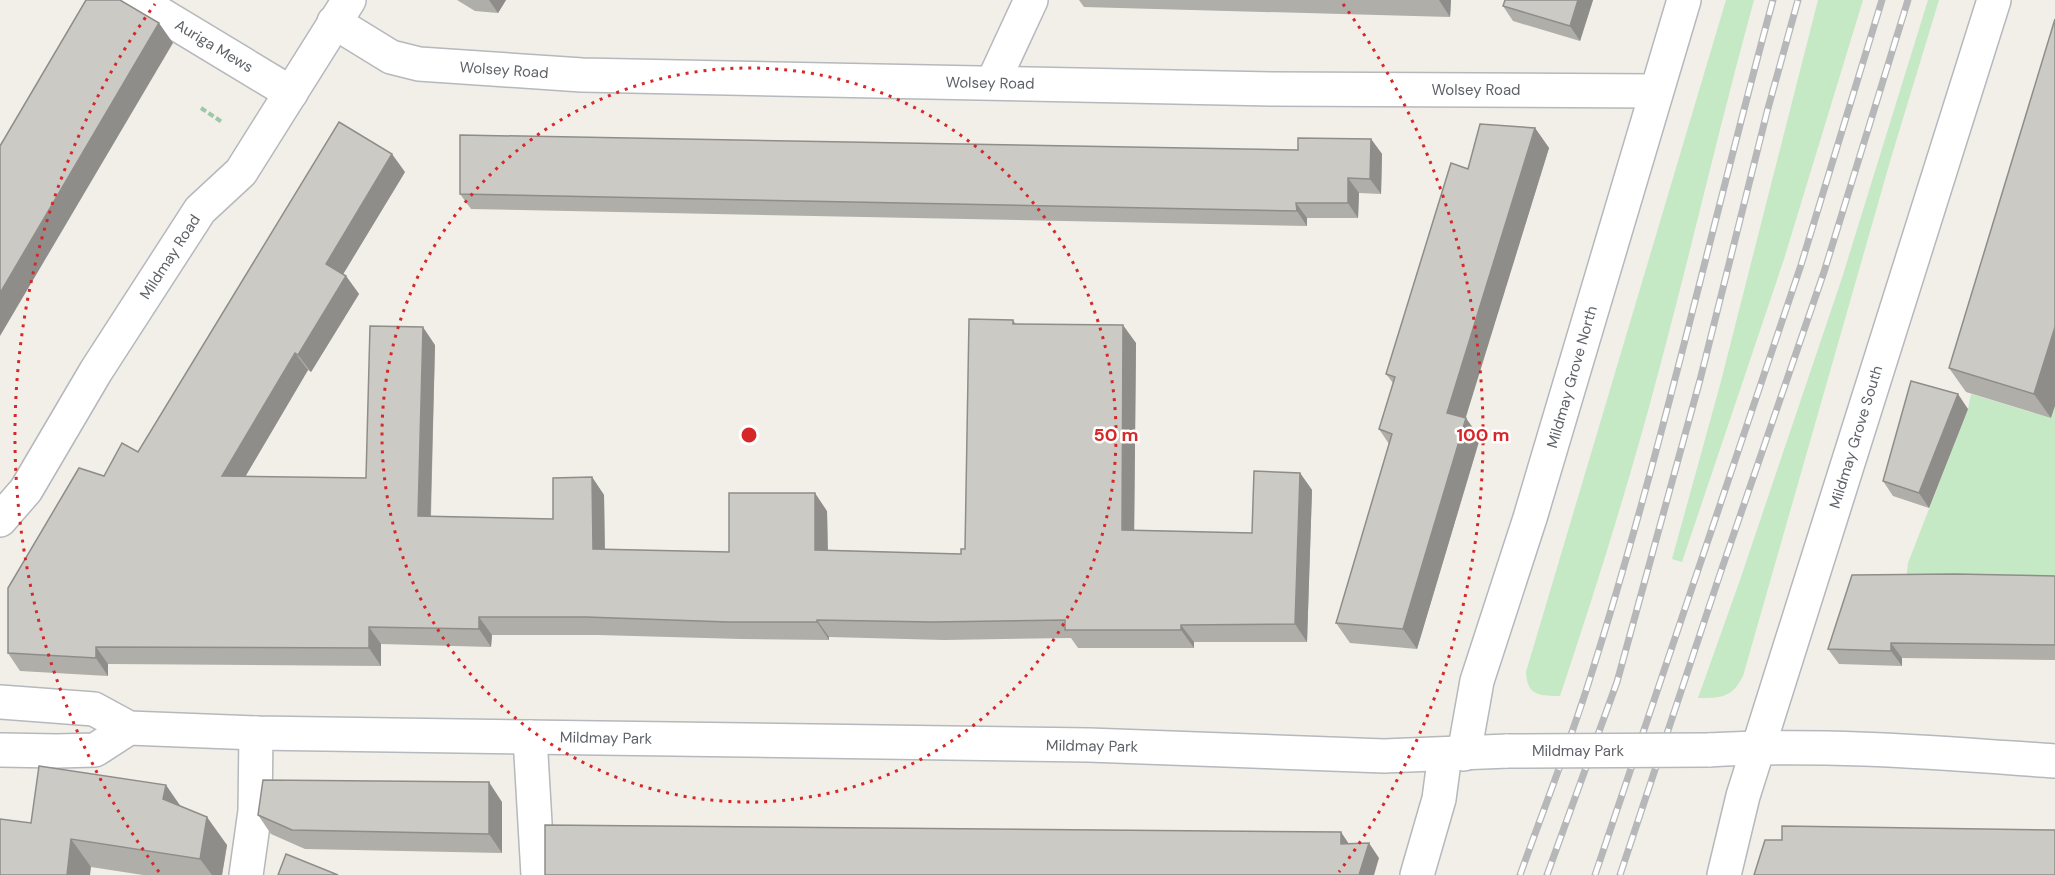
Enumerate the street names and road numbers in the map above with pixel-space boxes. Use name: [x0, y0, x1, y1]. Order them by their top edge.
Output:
street label: Auriga Mews: [171, 15, 257, 77]
street label: Wolsey Road: [459, 57, 549, 83]
street label: Wolsey Road: [945, 72, 1035, 94]
street label: Wolsey Road: [1432, 80, 1521, 100]
street label: Mildmay Road: [135, 211, 205, 303]
street label: Mildmay Grove North: [1542, 304, 1602, 450]
street label: Mildmay Grove South: [1825, 363, 1887, 511]
street label: Mildmay Park: [560, 727, 653, 749]
street label: Mildmay Park: [1046, 735, 1139, 757]
street label: Mildmay Park: [1532, 741, 1625, 761]

